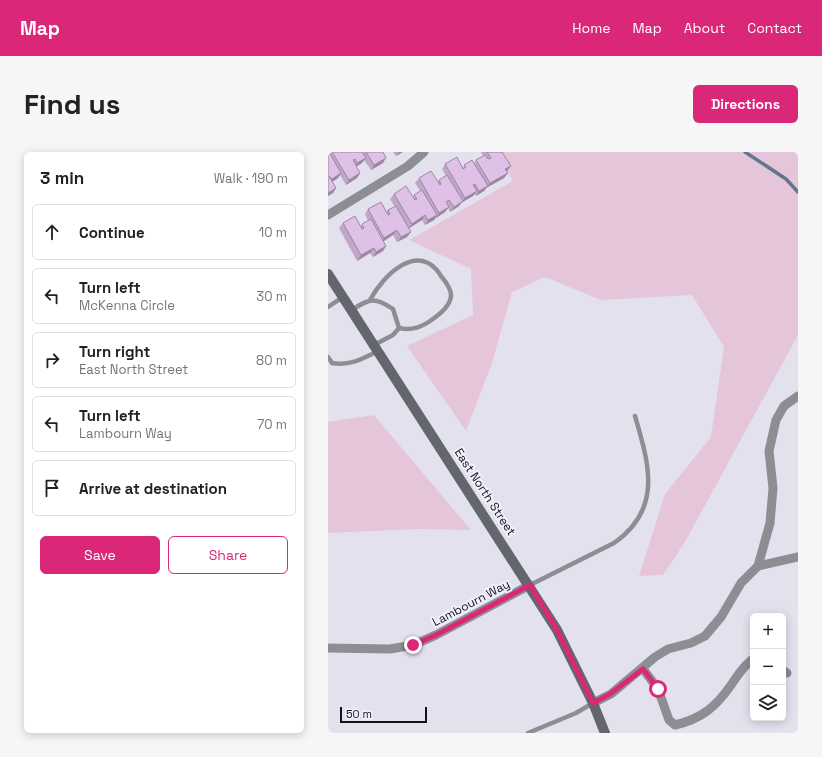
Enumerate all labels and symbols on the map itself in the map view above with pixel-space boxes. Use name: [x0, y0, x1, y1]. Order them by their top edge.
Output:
street label: East North Street: [451, 445, 519, 539]
street label: Lambourn Way: [429, 576, 513, 630]
route end: [404, 636, 422, 654]
route start: [649, 680, 667, 698]
scale bar: [340, 705, 427, 724]

